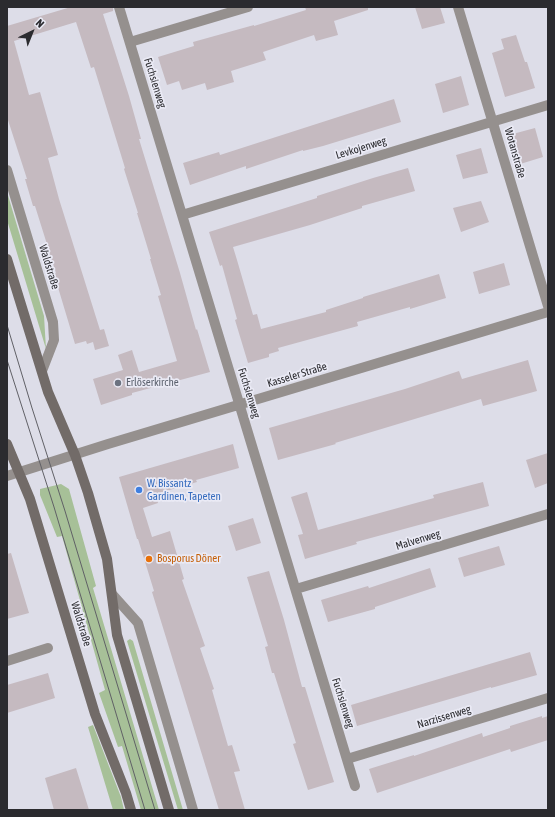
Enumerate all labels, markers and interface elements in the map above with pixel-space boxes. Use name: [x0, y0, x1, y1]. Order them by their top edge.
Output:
north arrow: [12, 12, 52, 52]
text: N: [34, 17, 47, 30]
street label: Fuchsienweg: [141, 56, 169, 110]
street label: Wotanstraße: [502, 126, 528, 180]
street label: Levkojenweg: [334, 134, 388, 162]
street label: Waldstraße: [36, 243, 62, 291]
street label: Kasseler Straße: [266, 360, 328, 390]
street label: Fuchsienweg: [235, 366, 263, 420]
place label: Erlöserkirche: [126, 376, 179, 390]
marker: Erlöserkirche: [113, 378, 123, 388]
place label: W. Bissantz Gardinen, Tapeten: [147, 477, 221, 503]
marker: W. Bissantz Gardinen, Tapeten: [134, 485, 144, 495]
street label: Malvenweg: [394, 527, 442, 553]
place label: Bosporus Döner: [157, 552, 221, 566]
marker: Bosporus Döner: [144, 554, 154, 564]
street label: Waldstraße: [68, 600, 94, 648]
street label: Fuchsienweg: [329, 676, 357, 730]
street label: Narzissenweg: [415, 703, 473, 731]

